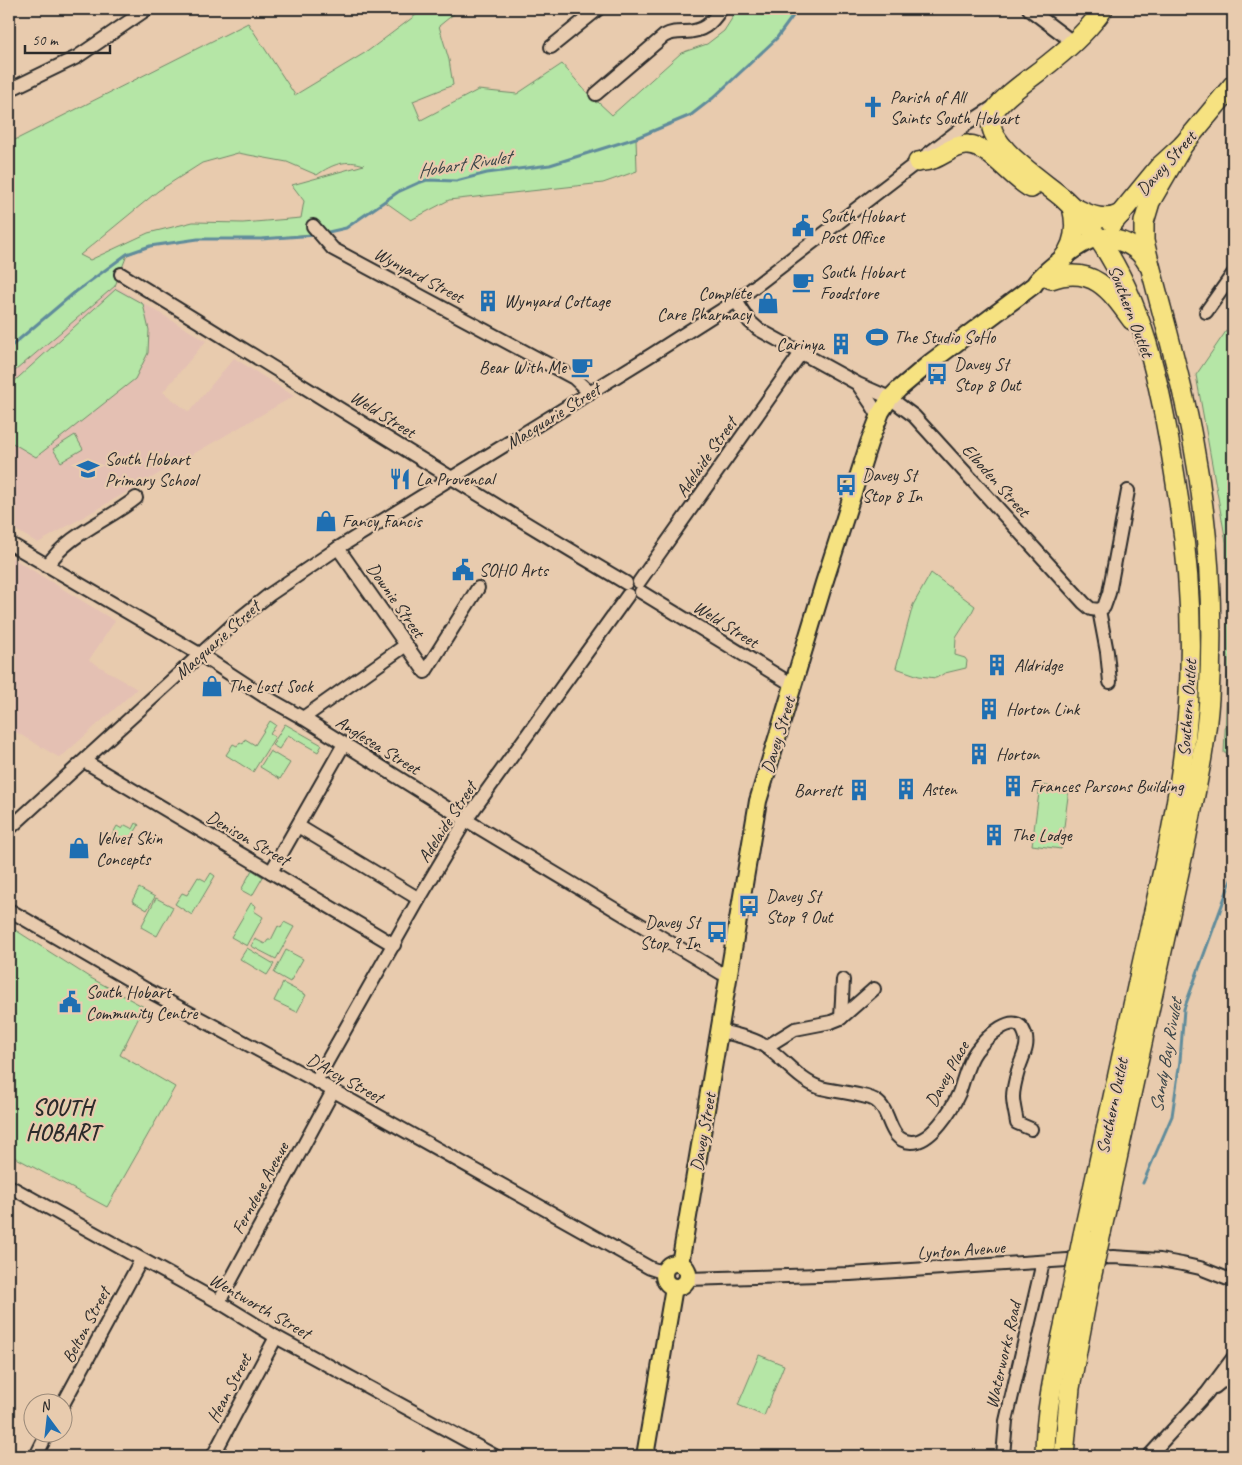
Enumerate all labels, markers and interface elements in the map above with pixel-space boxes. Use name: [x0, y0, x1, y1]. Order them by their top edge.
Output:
scale bar: [25, 22, 110, 54]
text: 50 m: [32, 31, 59, 50]
place label: Parish of All Saints South Hobart: [890, 86, 1021, 129]
church icon: Parish of All Saints South Hobart: [860, 94, 886, 120]
street label: Davey Street: [1131, 125, 1202, 200]
water label: Hobart Rivulet: [416, 144, 517, 183]
place label: South Hobart Post Office: [820, 205, 907, 248]
public building icon: South Hobart Post Office: [790, 213, 816, 239]
street label: Wynyard Street: [370, 242, 469, 309]
place label: South Hobart Foodstore: [820, 261, 907, 304]
street label: Southern Outlet: [1103, 262, 1159, 362]
cafe icon: South Hobart Foodstore: [790, 269, 816, 295]
place label: Complete Care Pharmacy: [657, 282, 753, 325]
building icon: Wynyard Cottage: [475, 288, 501, 314]
place label: Wynyard Cottage: [504, 290, 611, 312]
shop icon: Complete Care Pharmacy: [755, 290, 781, 316]
sports icon: The Studio SoHo: [864, 324, 890, 350]
place label: The Studio SoHo: [894, 326, 997, 348]
building icon: Carinya: [828, 331, 854, 357]
place label: Carinya: [776, 333, 826, 355]
place label: Davey St Stop 8 Out: [954, 353, 1023, 396]
cafe icon: Bear With Me: [569, 354, 595, 380]
place label: Bear With Me: [479, 356, 567, 378]
bus stop icon: Davey St Stop 8 Out: [924, 361, 950, 387]
street label: Macquarie Street: [502, 377, 607, 454]
street label: Weld Street: [346, 385, 421, 444]
street label: Adelaide Street: [671, 410, 743, 501]
street label: Elboden Street: [957, 439, 1036, 523]
place label: South Hobart Primary School: [105, 448, 200, 491]
school or university icon: South Hobart Primary School: [75, 456, 101, 482]
place label: Davey St Stop 8 In: [862, 464, 923, 507]
restaurant icon: La Provencal: [387, 466, 413, 492]
place label: La Provencal: [416, 468, 497, 490]
bus stop icon: Davey St Stop 8 In: [833, 472, 859, 498]
shop icon: Fancy Fancis: [313, 508, 339, 534]
place label: Fancy Fancis: [342, 510, 423, 532]
public building icon: SOHO Arts: [450, 557, 476, 583]
street label: Downie Street: [362, 558, 431, 643]
place label: SOHO Arts: [479, 559, 550, 581]
street label: Macquarie Street: [170, 594, 266, 684]
street label: Weld Street: [689, 595, 764, 654]
building icon: Aldridge: [984, 652, 1010, 678]
place label: Aldridge: [1014, 654, 1063, 676]
street label: Southern Outlet: [1173, 657, 1201, 757]
shop icon: The Lost Sock: [199, 673, 225, 699]
place label: The Lost Sock: [228, 675, 314, 697]
street label: Davey Street: [756, 692, 801, 776]
building icon: Horton Link: [976, 696, 1002, 722]
place label: Horton Link: [1006, 698, 1081, 720]
street label: Anglesea Street: [332, 711, 426, 781]
building icon: Horton: [966, 741, 992, 767]
place label: Horton: [996, 743, 1040, 765]
building icon: Frances Parsons Building: [1000, 773, 1026, 799]
street label: Adelaide Street: [413, 775, 483, 867]
place label: Frances Parsons Building: [1030, 775, 1185, 797]
building icon: Asten: [893, 776, 919, 802]
building icon: Barrett: [846, 777, 872, 803]
place label: Asten: [922, 778, 958, 800]
place label: Barrett: [794, 779, 844, 801]
street label: Denison Street: [203, 805, 296, 872]
building icon: The Lodge: [981, 822, 1007, 848]
place label: The Lodge: [1011, 824, 1073, 846]
place label: Velvet Skin Concepts: [96, 827, 163, 870]
shop icon: Velvet Skin Concepts: [66, 835, 92, 861]
place label: Davey St Stop 9 Out: [766, 885, 835, 928]
bus stop icon: Davey St Stop 9 Out: [736, 893, 762, 919]
place label: Davey St Stop 9 In: [640, 911, 703, 954]
bus stop icon: Davey St Stop 9 In: [704, 919, 730, 945]
place label: South Hobart Community Centre: [86, 981, 198, 1024]
public building icon: South Hobart Community Centre: [57, 989, 83, 1015]
water label: Sandy Bay Rivulet: [1144, 994, 1188, 1115]
street label: Davey Place: [920, 1036, 974, 1111]
street label: D'Arcy Street: [303, 1048, 390, 1109]
street label: Southern Outlet: [1091, 1054, 1133, 1156]
street label: Davey Street: [685, 1089, 721, 1173]
district label: SOUTH HOBART: [26, 1094, 104, 1147]
street label: Ferndene Avenue: [227, 1137, 294, 1238]
street label: Lynton Avenue: [916, 1236, 1007, 1264]
street label: Wentworth Street: [206, 1268, 317, 1345]
street label: Belton Street: [57, 1281, 116, 1367]
street label: Waterworks Road: [980, 1297, 1027, 1410]
street label: Hean Street: [202, 1348, 257, 1426]
north arrow: [22, 1392, 72, 1442]
text: N: [38, 1396, 53, 1415]

